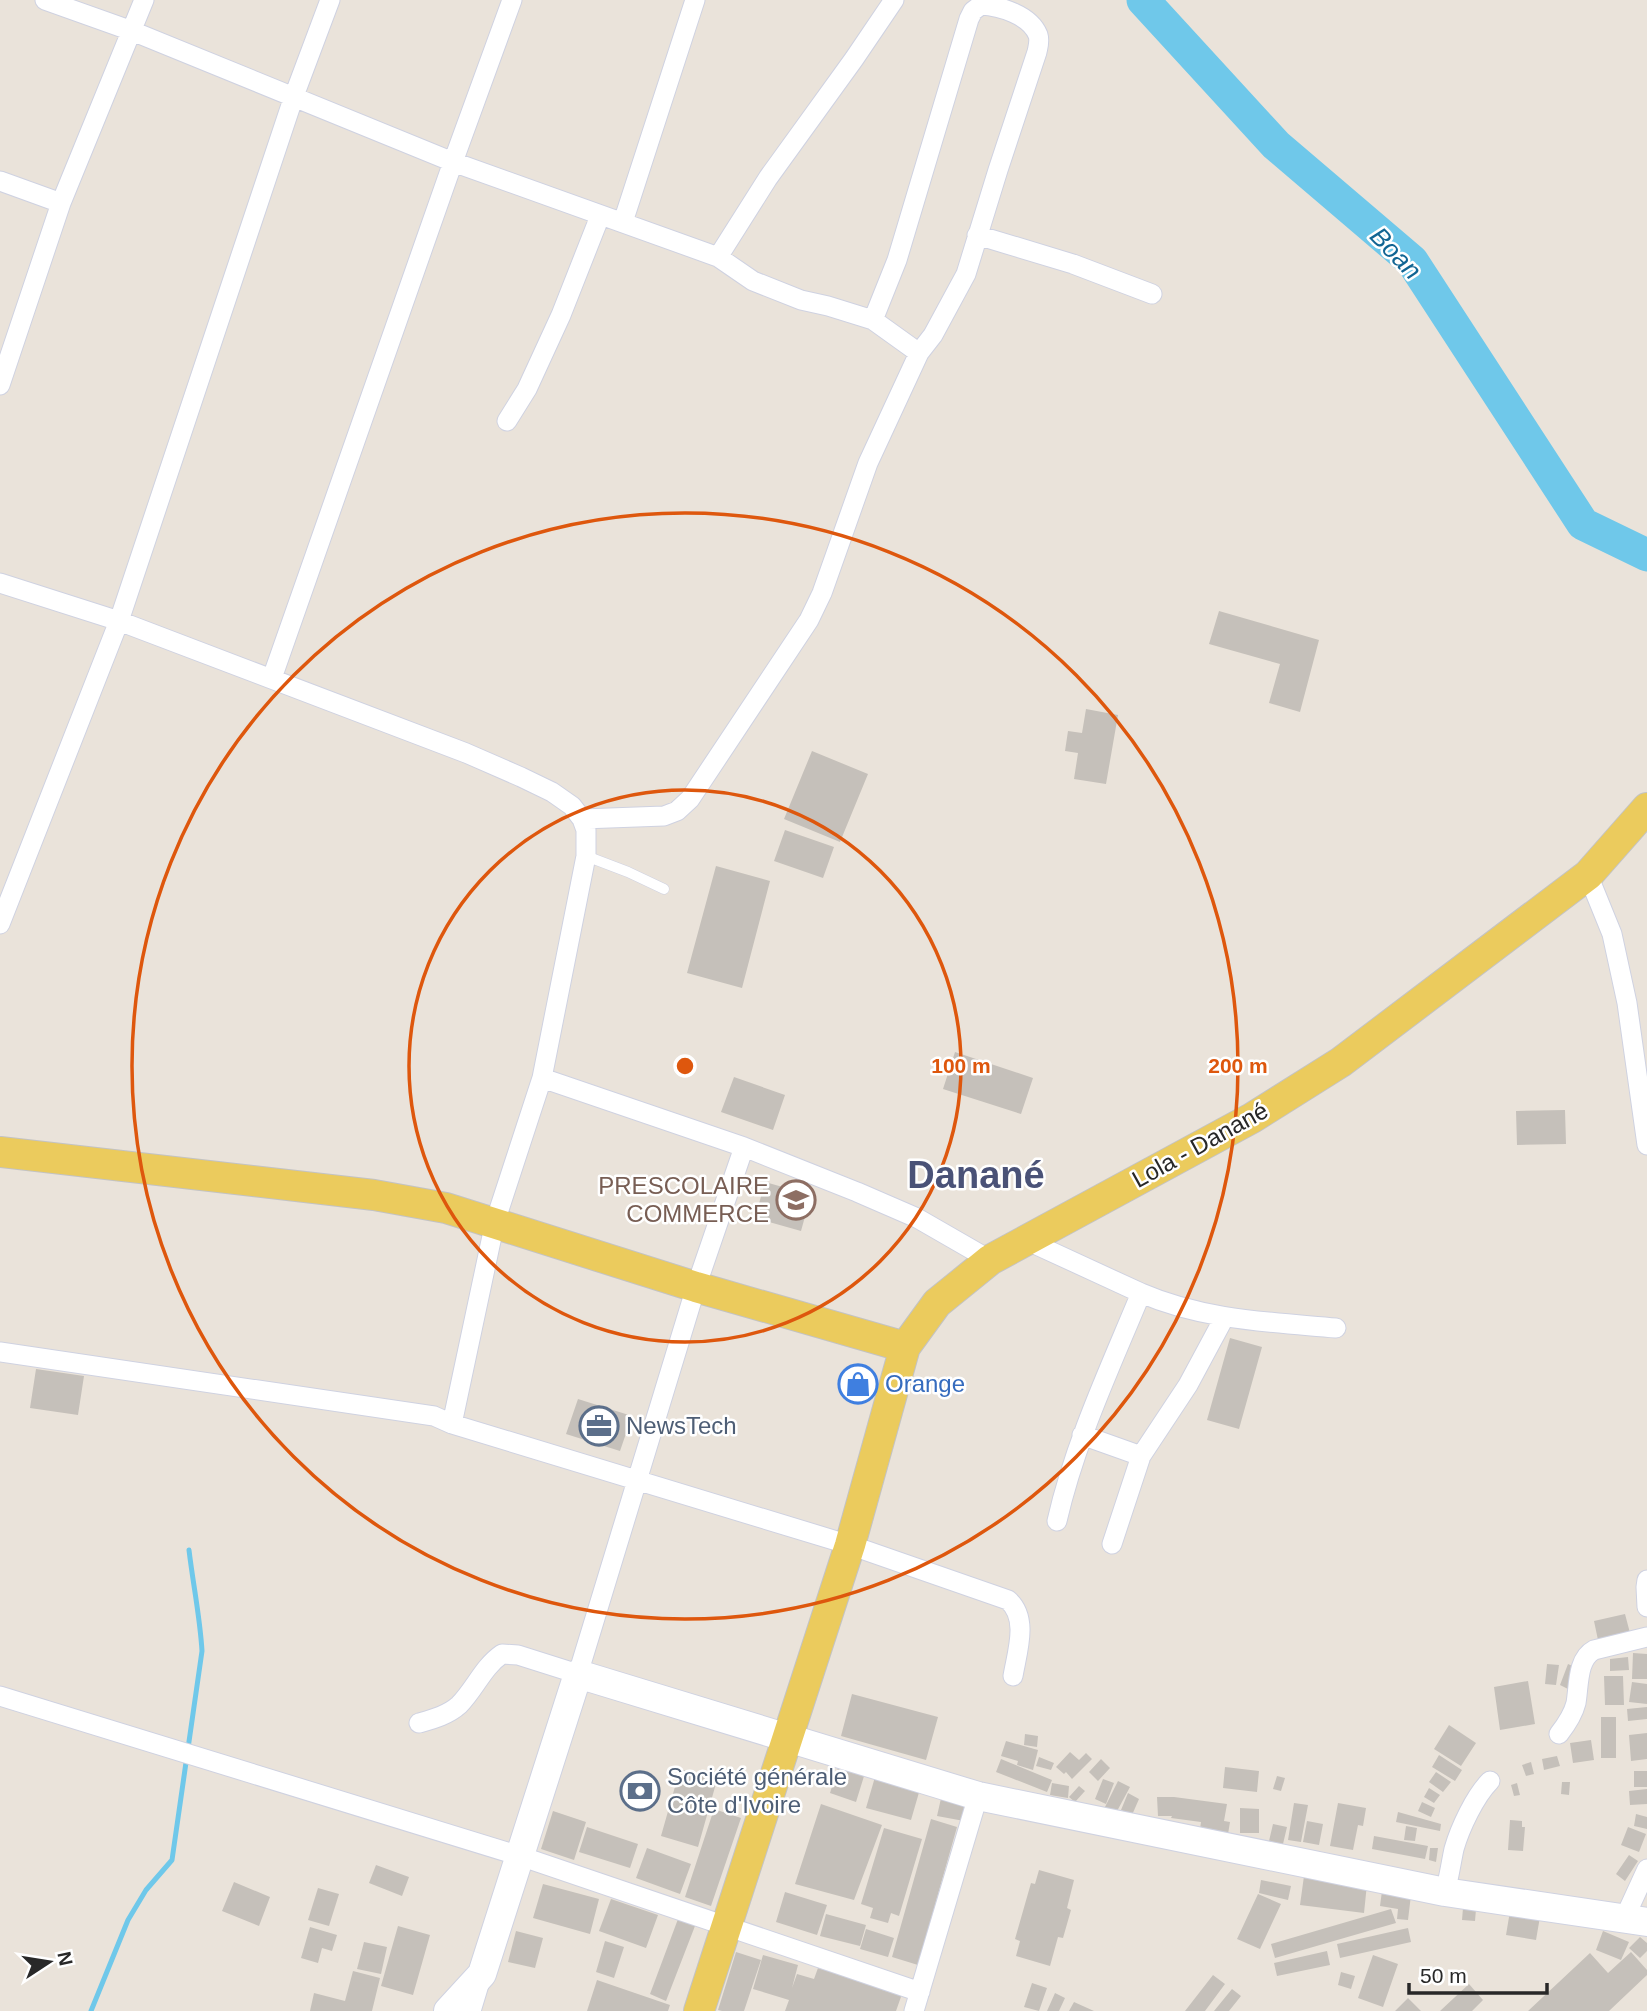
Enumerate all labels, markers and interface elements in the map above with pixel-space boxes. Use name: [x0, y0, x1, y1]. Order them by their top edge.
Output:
water label: Boan: [1364, 221, 1428, 285]
centre of rings: [673, 1054, 697, 1078]
text: 100 m: [931, 1054, 991, 1077]
text: 200 m: [1208, 1054, 1268, 1077]
street label: Lola - Danané: [1127, 1096, 1272, 1193]
district label: Danané: [907, 1154, 1045, 1196]
place label: PRESCOLAIRE COMMERCE: [598, 1172, 769, 1227]
school or university icon: PRESCOLAIRE COMMERCE: [775, 1179, 817, 1221]
shop icon: Orange: [837, 1363, 879, 1405]
place label: Orange: [885, 1370, 965, 1397]
office icon: NewsTech: [578, 1405, 620, 1447]
place label: NewsTech: [626, 1412, 737, 1439]
place label: Société générale Côte d'Ivoire: [667, 1763, 847, 1818]
bank icon: Société générale Côte d'Ivoire: [619, 1770, 661, 1812]
north arrow: [14, 1927, 84, 1997]
text: N: [53, 1950, 77, 1967]
scale bar: [1409, 1952, 1547, 1996]
text: 50 m: [1420, 1964, 1467, 1987]

